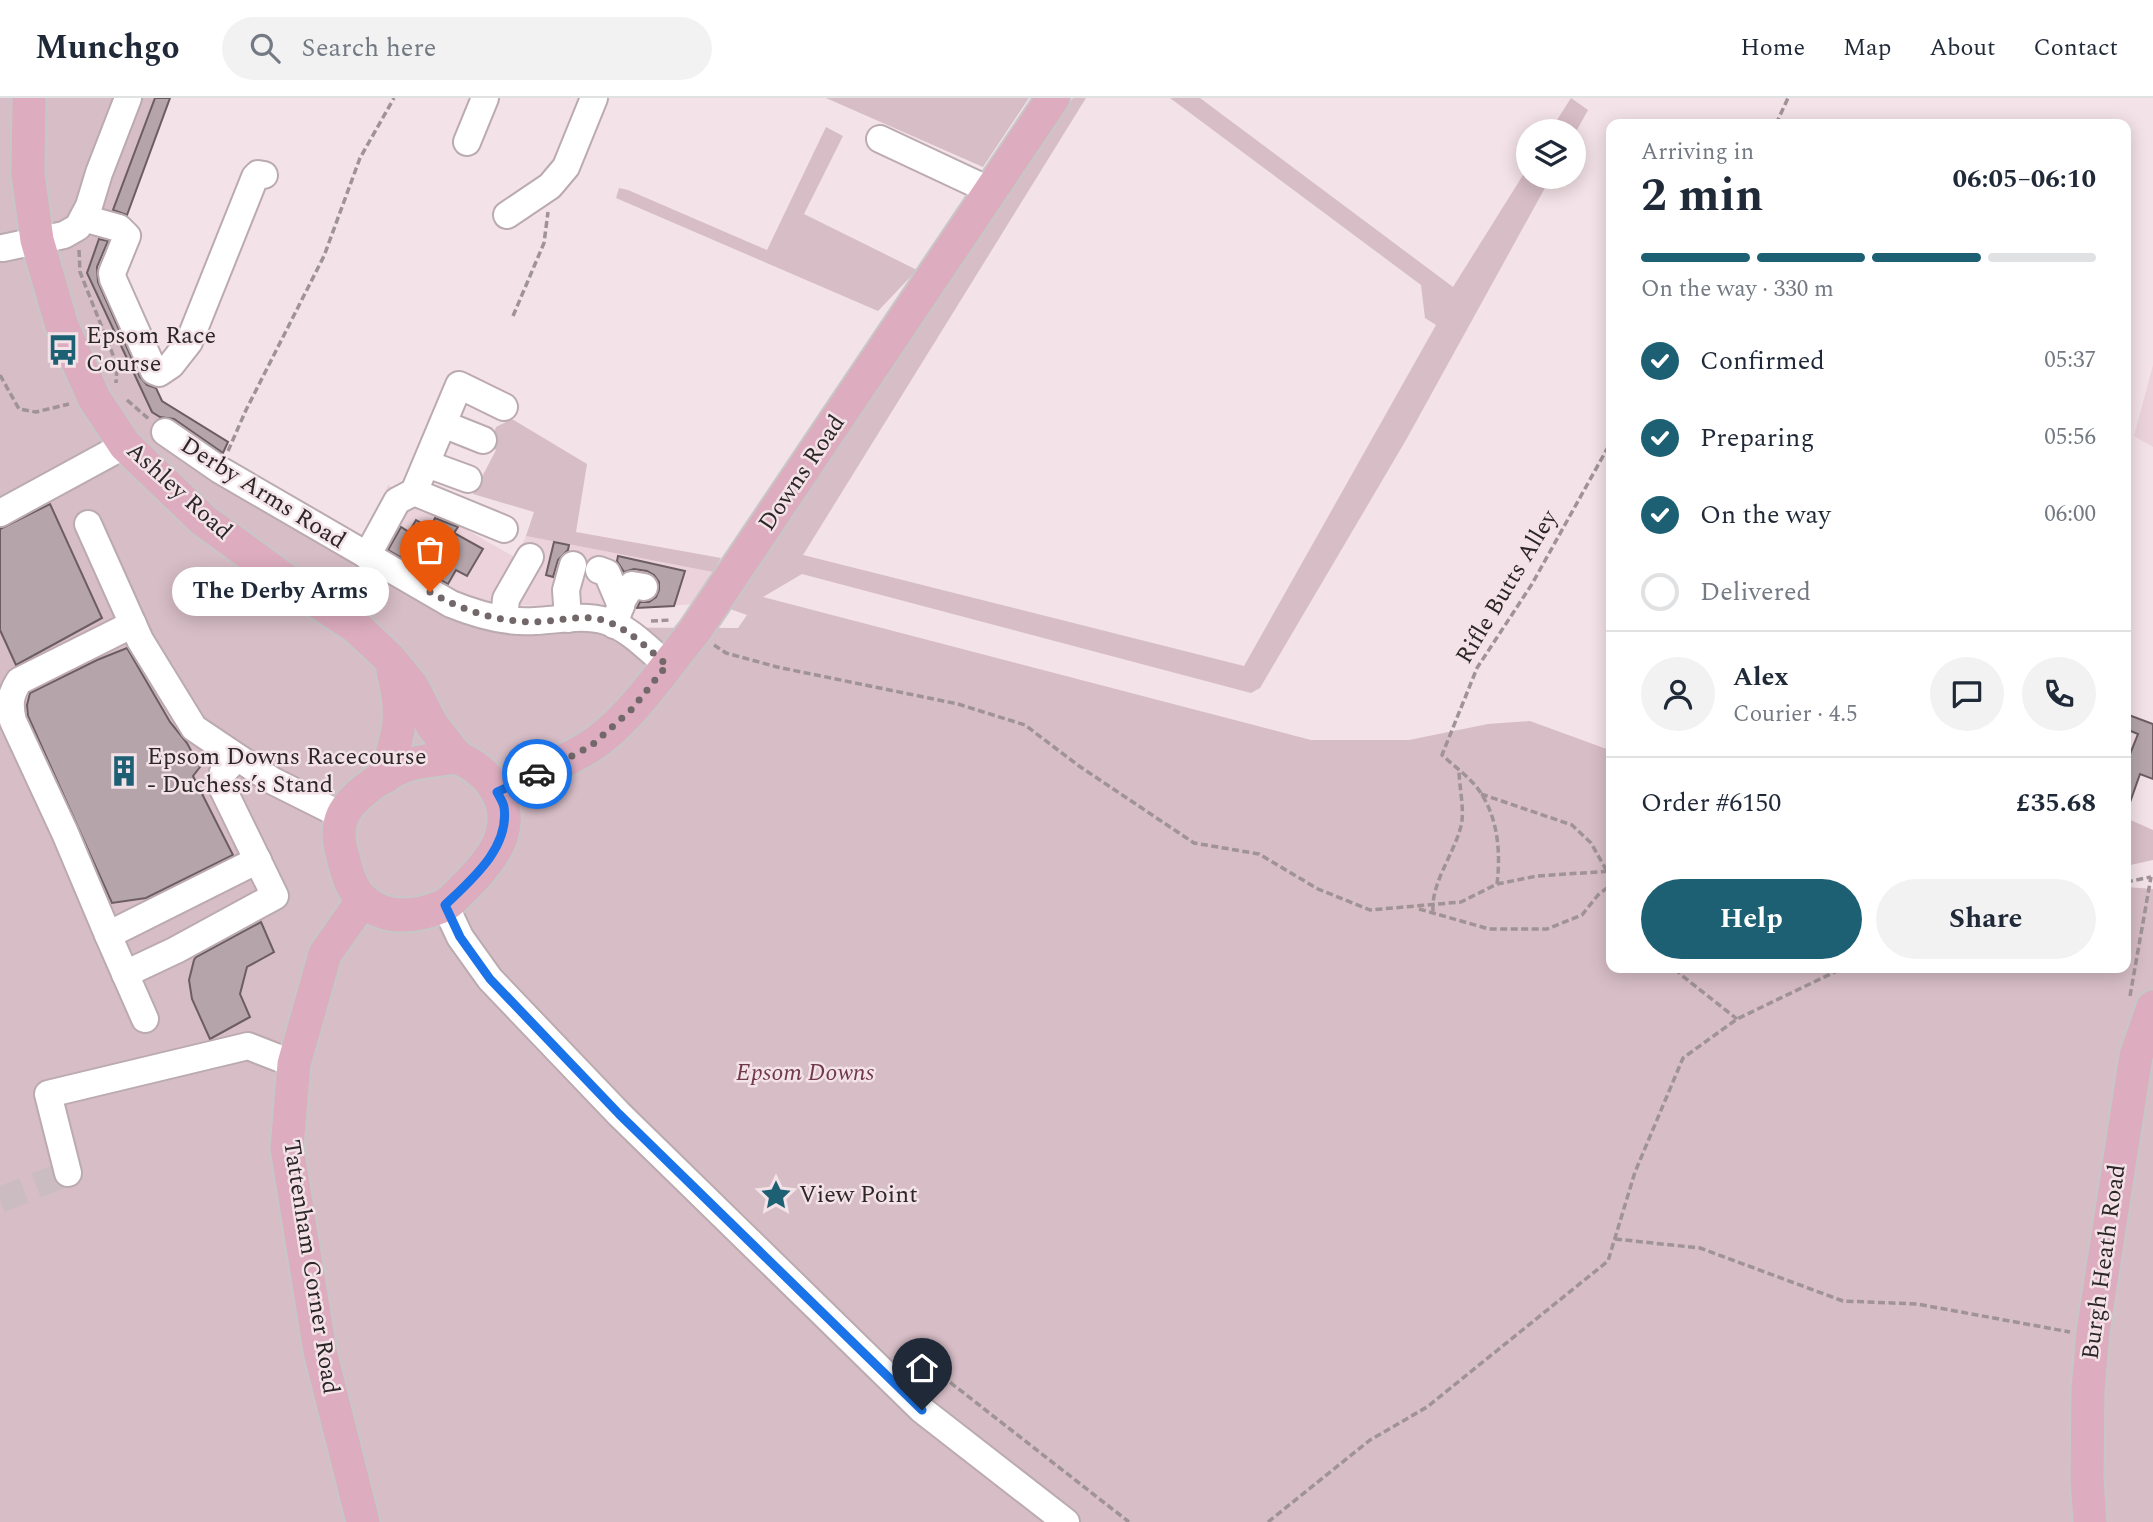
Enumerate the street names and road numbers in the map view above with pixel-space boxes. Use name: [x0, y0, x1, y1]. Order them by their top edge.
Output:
street label: Downs Road: [750, 407, 854, 539]
street label: Derby Arms Road: [173, 428, 353, 558]
street label: Ashley Road: [118, 433, 240, 549]
street label: Rifle Butts Alley: [1447, 502, 1568, 671]
street label: Tattenham Corner Road: [273, 1137, 349, 1397]
street label: Burgh Heath Road: [2072, 1162, 2136, 1362]

